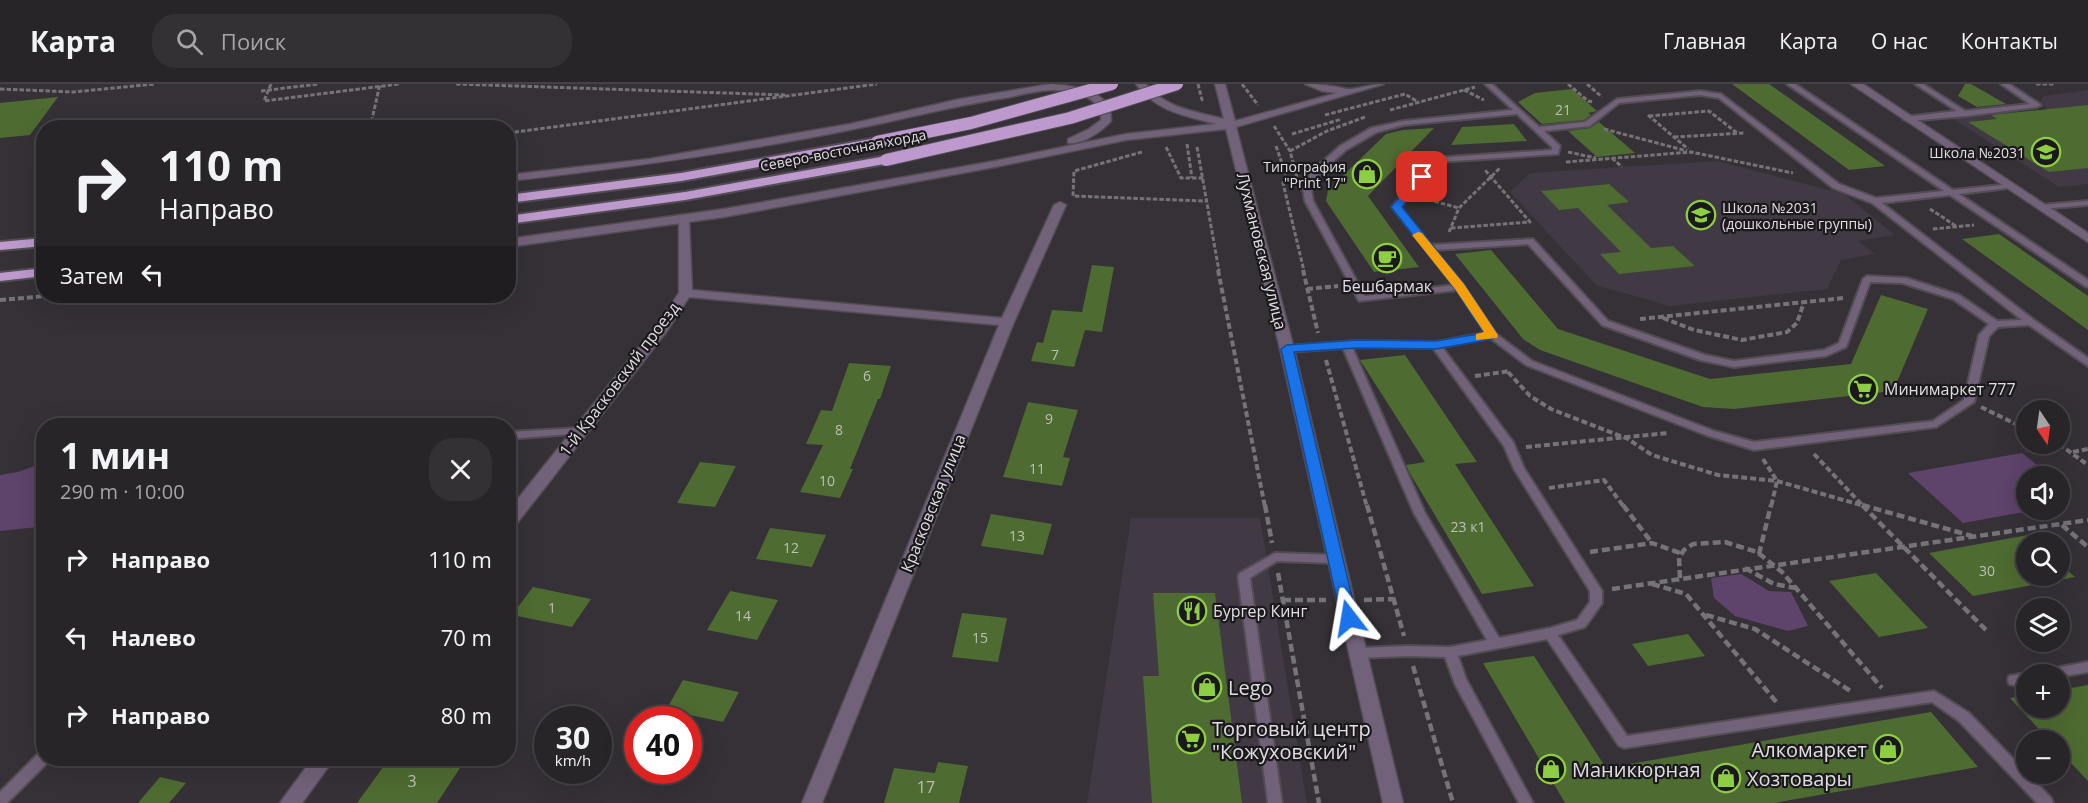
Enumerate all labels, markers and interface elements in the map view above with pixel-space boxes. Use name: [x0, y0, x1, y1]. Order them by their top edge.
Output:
search box: [152, 14, 572, 68]
text: Карта: [30, 22, 116, 60]
icon: search: [173, 25, 206, 58]
text: Поиск: [221, 26, 286, 56]
text: Главная: [1663, 27, 1746, 55]
text: Карта: [1779, 27, 1838, 55]
text: О нас: [1871, 27, 1928, 55]
text: Контакты: [1961, 27, 2058, 55]
house number: 21: [1555, 100, 1571, 119]
street label: Северо-восточная хорда: [758, 125, 928, 175]
text: 110 m: [159, 136, 283, 193]
school or university icon: Школа №2031: [2030, 136, 2062, 168]
place label: Школа №2031: [1929, 143, 2025, 162]
icon: right: [60, 144, 138, 222]
pin: [1396, 151, 1447, 202]
place label: Типография "Print 17": [1263, 157, 1346, 192]
shop icon: Типография "Print 17": [1351, 158, 1383, 190]
icon: arrive: [1405, 160, 1438, 193]
street label: Лухмановская улица: [1232, 170, 1292, 332]
text: Направо: [159, 190, 274, 227]
place label: Школа №2031 (дошкольные группы): [1722, 198, 1872, 233]
school or university icon: Школа №2031 (дошкольные группы): [1685, 199, 1717, 231]
cafe icon: Бешбармак: [1371, 242, 1403, 274]
icon: left: [136, 258, 169, 291]
text: Затем: [60, 260, 124, 290]
place label: Бешбармак: [1342, 275, 1433, 297]
street label: 1-й Красковский проезд: [554, 298, 684, 460]
house number: 7: [1051, 345, 1059, 364]
house number: 6: [863, 366, 871, 385]
supermarket icon: Минимаркет 777: [1847, 373, 1879, 405]
place label: Минимаркет 777: [1884, 378, 2016, 400]
north arrow: [2016, 400, 2070, 454]
map controls: [2016, 400, 2070, 784]
house number: 9: [1045, 409, 1053, 428]
house number: 8: [835, 420, 843, 439]
text: 1 мин: [60, 431, 170, 480]
street label: Красковская улица: [895, 431, 971, 575]
button: close: [429, 438, 492, 501]
house number: 11: [1029, 459, 1045, 478]
button: sound: [2016, 466, 2070, 520]
house number: 10: [819, 471, 835, 490]
text: 290 m · 10:00: [60, 478, 185, 505]
house number: 23 к1: [1451, 517, 1485, 536]
house number: 13: [1009, 526, 1025, 545]
button: search: [2016, 532, 2070, 586]
house number: 12: [783, 538, 799, 557]
icon: right: [60, 543, 93, 576]
text: Направо: [111, 544, 210, 574]
text: 110 m: [428, 544, 492, 574]
house number: 30: [1979, 561, 1995, 580]
position arrow: [1317, 586, 1381, 650]
restaurant icon: Бургер Кинг: [1176, 595, 1208, 627]
house number: 1: [548, 598, 556, 617]
button: layers: [2016, 598, 2070, 652]
place label: Бургер Кинг: [1213, 600, 1307, 622]
house number: 14: [735, 606, 751, 625]
icon: left: [60, 621, 93, 654]
text: Налево: [111, 622, 196, 652]
text: 70 m: [441, 622, 492, 652]
house number: 15: [972, 628, 988, 647]
button: +: [2016, 664, 2070, 718]
shop icon: Lego: [1191, 671, 1223, 703]
place label: Lego: [1228, 674, 1273, 701]
icon: right: [60, 699, 93, 732]
text: Направо: [111, 700, 210, 730]
text: 80 m: [441, 700, 492, 730]
speed limit sign: 40: [624, 706, 702, 784]
place label: Торговый центр "Кожуховский": [1212, 715, 1371, 765]
text: 30: [556, 717, 590, 758]
supermarket icon: Торговый центр "Кожуховский": [1175, 723, 1207, 755]
button: −: [2016, 730, 2070, 784]
shop icon: Алкомаркет: [1872, 733, 1904, 765]
place label: Алкомаркет: [1752, 736, 1867, 763]
text: km/h: [555, 750, 591, 770]
shop icon: Маникюрная: [1535, 753, 1567, 785]
place label: Маникюрная: [1572, 756, 1700, 783]
shop icon: Хозтовары: [1710, 762, 1742, 794]
place label: Хозтовары: [1747, 765, 1852, 792]
house number: 3: [407, 770, 417, 792]
house number: 17: [917, 776, 935, 798]

